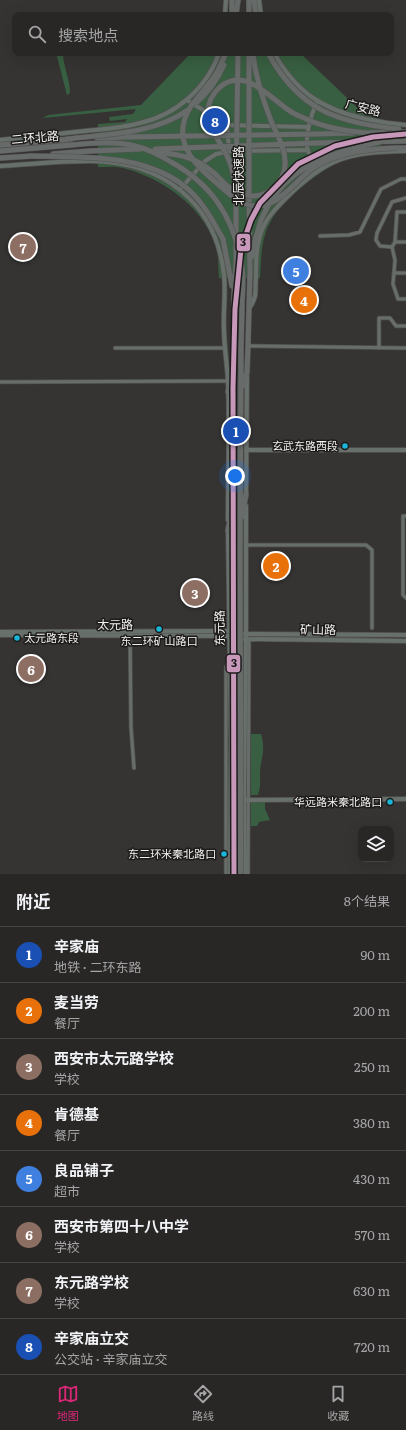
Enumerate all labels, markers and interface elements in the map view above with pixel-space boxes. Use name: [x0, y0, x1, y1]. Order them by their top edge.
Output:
search box: [12, 12, 394, 56]
icon: search: [26, 23, 48, 45]
text: 搜索地点: [58, 23, 118, 46]
street label: 广安路: [344, 94, 383, 120]
pin: 8: [202, 106, 228, 136]
street label: 二环北路: [10, 126, 60, 148]
street label: 北辰快速路: [229, 146, 247, 206]
pin: 7: [10, 232, 36, 262]
line badge: 3: [236, 233, 251, 252]
text: 3: [240, 233, 246, 249]
pin: 5: [283, 256, 309, 286]
pin: 4: [291, 285, 317, 315]
pin: 1: [223, 416, 249, 446]
place label: 玄武东路西段: [272, 437, 338, 453]
marker: 玄武东路西段: [340, 441, 350, 451]
your location: [225, 466, 245, 486]
pin: 2: [263, 551, 289, 581]
pin: 3: [182, 578, 208, 608]
street label: 东元路: [210, 610, 228, 646]
street label: 太元路: [97, 615, 133, 633]
street label: 矿山路: [300, 620, 336, 638]
marker: 东二环矿山路口: [154, 624, 164, 634]
place label: 太元路东段: [24, 629, 79, 645]
place label: 东二环矿山路口: [121, 632, 198, 648]
marker: 太元路东段: [12, 633, 22, 643]
pin: 6: [18, 654, 44, 684]
line badge: 3: [226, 654, 241, 673]
text: 3: [231, 654, 237, 670]
place label: 华远路米秦北路口: [294, 793, 382, 809]
marker: 华远路米秦北路口: [385, 797, 395, 807]
map controls: [358, 826, 394, 862]
button: layers: [358, 826, 394, 862]
place label: 东二环米秦北路口: [128, 845, 216, 861]
marker: 东二环米秦北路口: [219, 849, 229, 859]
text: 附近: [16, 888, 50, 913]
text: 8个结果: [344, 891, 390, 910]
text: 辛家庙: [54, 934, 99, 957]
text: 1: [26, 945, 32, 964]
text: 90 m: [360, 945, 390, 964]
text: 地铁 · 二环东路: [54, 957, 142, 976]
text: 麦当劳: [54, 990, 99, 1013]
text: 2: [26, 1001, 32, 1020]
text: 200 m: [353, 1001, 390, 1020]
text: 餐厅: [54, 1013, 80, 1032]
text: 西安市太元路学校: [54, 1046, 174, 1069]
text: 3: [25, 1057, 33, 1076]
text: 250 m: [354, 1057, 390, 1076]
text: 学校: [54, 1069, 80, 1088]
text: 肯德基: [54, 1102, 99, 1125]
text: 4: [25, 1113, 33, 1132]
text: 380 m: [353, 1113, 390, 1132]
text: 餐厅: [54, 1125, 80, 1144]
text: 良品铺子: [54, 1158, 114, 1181]
text: 5: [25, 1169, 33, 1188]
text: 430 m: [353, 1169, 390, 1188]
text: 超市: [54, 1181, 80, 1200]
text: 西安市第四十八中学: [54, 1214, 189, 1237]
text: 6: [25, 1225, 33, 1244]
text: 570 m: [354, 1225, 390, 1244]
text: 学校: [54, 1237, 80, 1256]
text: 东元路学校: [54, 1270, 129, 1293]
text: 7: [25, 1281, 33, 1300]
text: 630 m: [353, 1281, 390, 1300]
text: 学校: [54, 1293, 80, 1312]
text: 辛家庙立交: [54, 1326, 129, 1349]
text: 8: [25, 1337, 33, 1356]
text: 720 m: [354, 1337, 390, 1356]
text: 公交站 · 辛家庙立交: [54, 1349, 168, 1368]
tab: 地图: [57, 1383, 79, 1423]
tab: 路线: [192, 1383, 214, 1423]
tab: 收藏: [327, 1383, 349, 1423]

